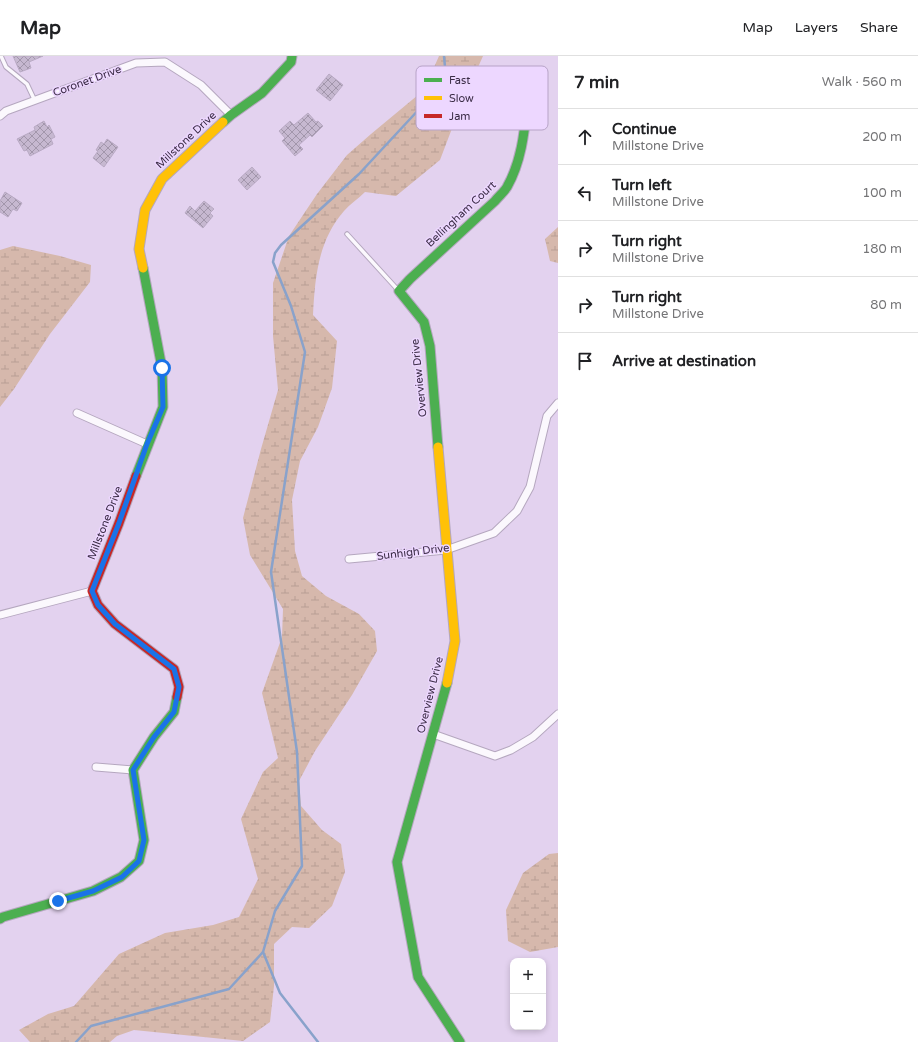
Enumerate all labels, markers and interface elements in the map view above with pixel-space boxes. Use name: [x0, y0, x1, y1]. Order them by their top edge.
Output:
text: Map: [20, 17, 61, 39]
text: Map: [743, 19, 773, 36]
text: Layers: [795, 19, 838, 36]
text: Share: [860, 19, 898, 36]
street label: Coronet Drive: [51, 63, 123, 99]
legend: [416, 66, 548, 130]
text: 7 min: [574, 72, 619, 93]
text: Fast: [449, 74, 470, 87]
text: Walk · 560 m: [822, 74, 902, 90]
text: Slow: [449, 92, 474, 105]
street label: Millstone Drive: [153, 109, 219, 171]
text: Jam: [449, 110, 470, 123]
text: Continue: [612, 120, 676, 138]
icon: ahead: [574, 126, 596, 148]
text: 200 m: [862, 129, 902, 145]
text: Millstone Drive: [612, 138, 704, 154]
text: Turn left: [612, 176, 672, 194]
street label: Bellingham Court: [423, 178, 499, 250]
icon: left: [574, 182, 596, 204]
text: 100 m: [862, 185, 902, 201]
text: Millstone Drive: [612, 194, 704, 210]
text: Turn right: [612, 232, 682, 250]
icon: right: [574, 238, 596, 260]
text: 180 m: [862, 241, 902, 257]
text: Millstone Drive: [612, 250, 704, 266]
text: Turn right: [612, 288, 682, 306]
icon: right: [574, 294, 596, 316]
text: 80 m: [870, 297, 902, 313]
text: Millstone Drive: [612, 306, 704, 322]
street label: Overview Drive: [408, 338, 430, 418]
icon: arrive: [574, 350, 596, 372]
text: Arrive at destination: [612, 352, 756, 370]
route start: [153, 359, 171, 377]
street label: Millstone Drive: [85, 484, 125, 562]
street label: Sunhigh Drive: [376, 541, 450, 563]
street label: Overview Drive: [414, 655, 446, 735]
route end: [49, 892, 67, 910]
map controls: [510, 958, 546, 1030]
button: +: [510, 958, 546, 994]
button: −: [510, 994, 546, 1030]

